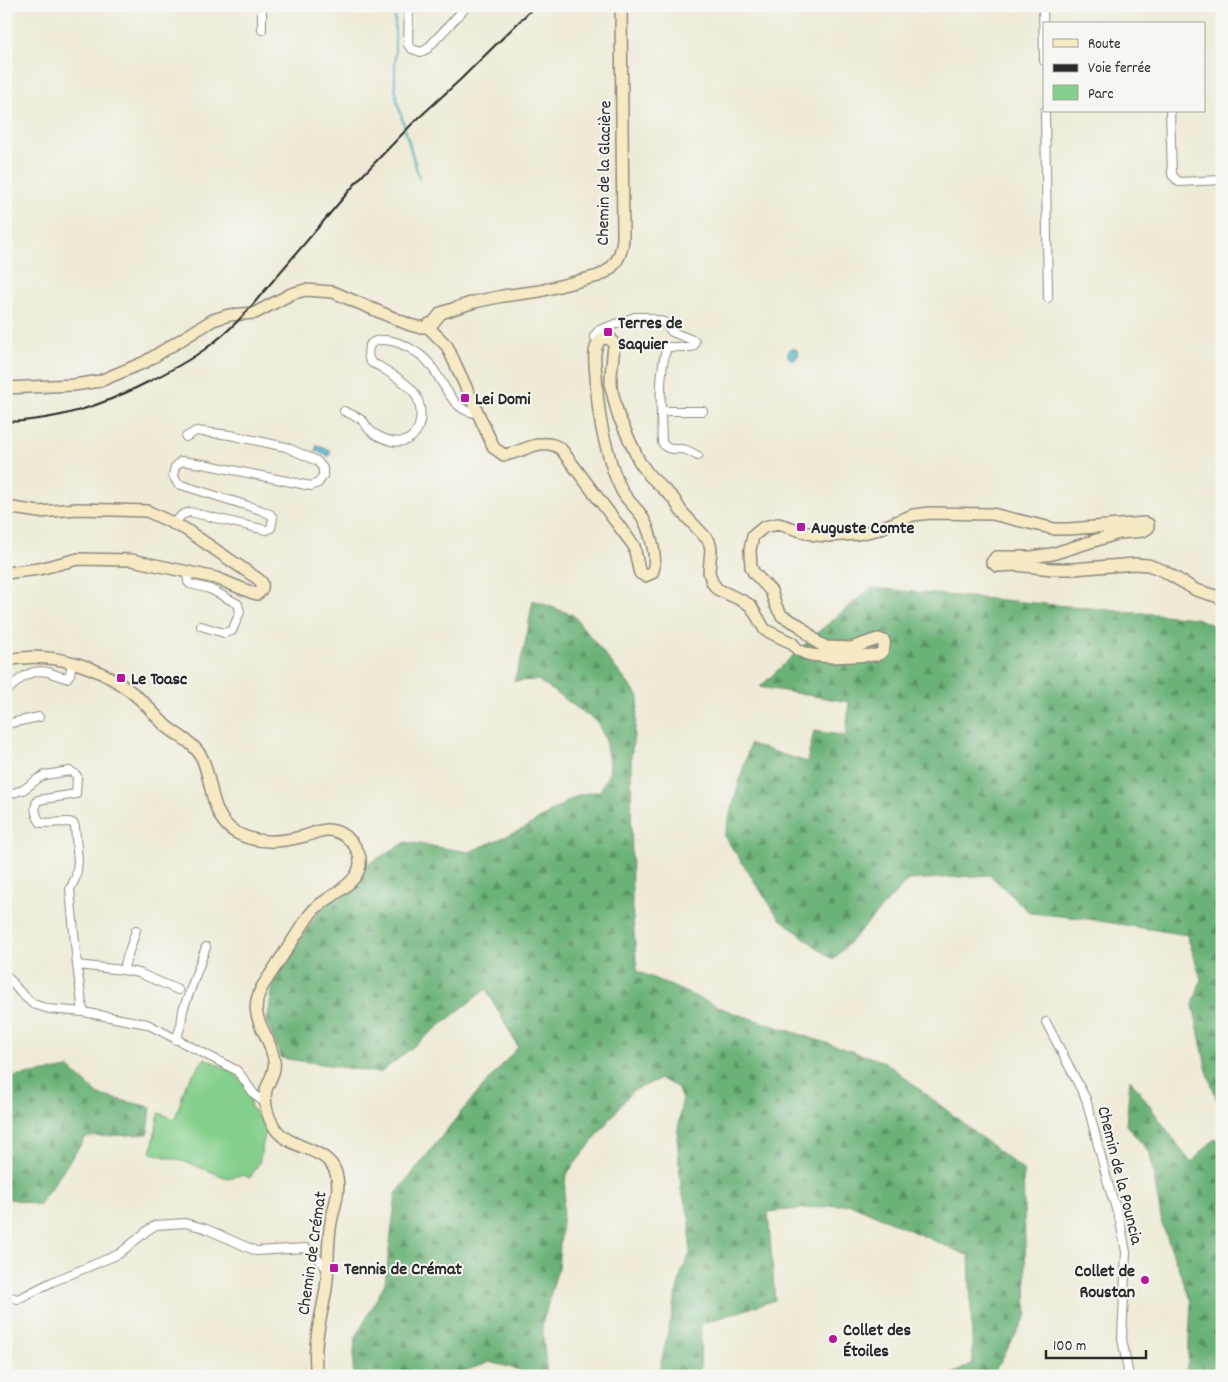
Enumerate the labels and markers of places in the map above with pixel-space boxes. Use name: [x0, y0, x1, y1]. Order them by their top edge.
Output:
place label: Terres de Saquier: [618, 312, 683, 358]
marker: Terres de Saquier: [602, 326, 614, 338]
place label: Lei Domi: [475, 388, 531, 413]
marker: Lei Domi: [459, 392, 471, 404]
place label: Auguste Comte: [811, 517, 914, 542]
marker: Auguste Comte: [795, 521, 807, 533]
place label: Le Toasc: [131, 668, 187, 693]
marker: Le Toasc: [115, 672, 127, 684]
place label: Tennis de Crémat: [344, 1258, 462, 1283]
place label: Collet de Roustan: [1074, 1260, 1135, 1306]
marker: Tennis de Crémat: [328, 1262, 340, 1274]
marker: Collet de Roustan: [1139, 1274, 1151, 1286]
place label: Collet des Étoiles: [843, 1319, 912, 1365]
marker: Collet des Étoiles: [827, 1333, 839, 1345]

